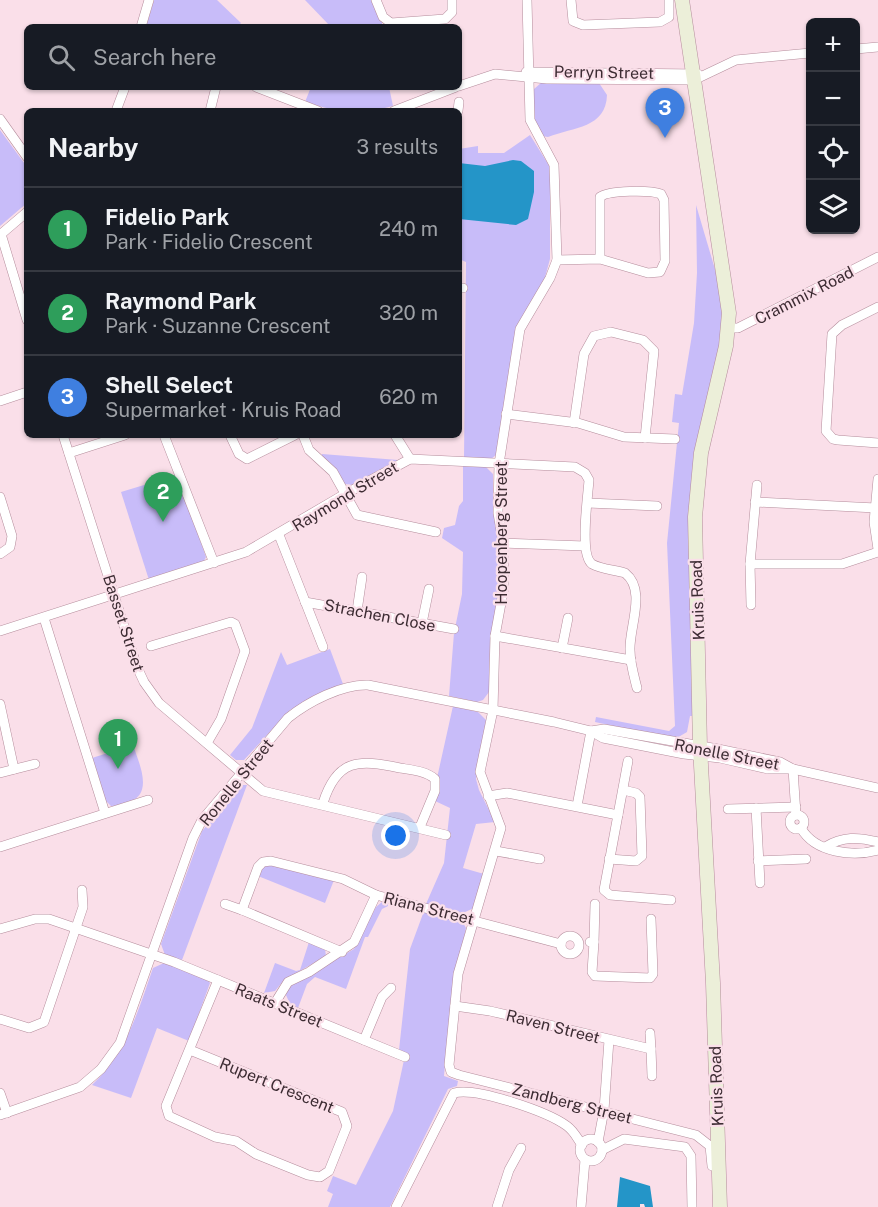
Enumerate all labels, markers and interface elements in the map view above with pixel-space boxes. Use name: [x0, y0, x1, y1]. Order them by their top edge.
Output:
map controls: [806, 18, 860, 234]
button: +: [806, 18, 860, 72]
search box: [24, 24, 462, 90]
icon: search: [45, 41, 78, 74]
text: Search here: [93, 44, 217, 70]
street label: Perryn Street: [554, 62, 654, 83]
button: −: [806, 72, 860, 126]
pin: 3: [646, 88, 684, 138]
button: locate: [806, 126, 860, 180]
text: Nearby: [48, 132, 138, 163]
text: 3 results: [357, 135, 438, 159]
button: layers: [806, 180, 860, 234]
text: Fidelio Park: [105, 204, 229, 230]
text: 1: [63, 217, 72, 241]
text: 240 m: [379, 217, 438, 241]
text: Park · Fidelio Crescent: [105, 230, 313, 254]
street label: Crammix Road: [752, 262, 857, 328]
text: Raymond Park: [105, 288, 257, 314]
text: 2: [61, 301, 74, 325]
text: 320 m: [379, 301, 438, 325]
text: Park · Suzanne Crescent: [105, 314, 331, 338]
text: Shell Select: [105, 372, 233, 398]
text: 3: [61, 385, 74, 409]
text: 620 m: [379, 385, 438, 409]
text: Supermarket · Kruis Road: [105, 398, 341, 422]
street label: Raymond Street: [289, 457, 402, 535]
street label: Hoopenberg Street: [492, 461, 511, 605]
pin: 2: [144, 472, 182, 522]
street label: Kruis Road: [687, 560, 708, 640]
street label: Basset Street: [99, 572, 148, 674]
street label: Strachen Close: [323, 595, 437, 636]
pin: 1: [98, 720, 138, 769]
street label: Ronelle Street: [195, 735, 277, 830]
street label: Ronelle Street: [673, 735, 781, 774]
your location: [381, 821, 410, 850]
street label: Riana Street: [382, 888, 476, 929]
street label: Raats Street: [232, 979, 325, 1032]
street label: Raven Street: [504, 1006, 602, 1047]
street label: Kruis Road: [706, 1046, 727, 1126]
street label: Rupert Crescent: [217, 1054, 337, 1117]
street label: Zandberg Street: [510, 1079, 634, 1128]

